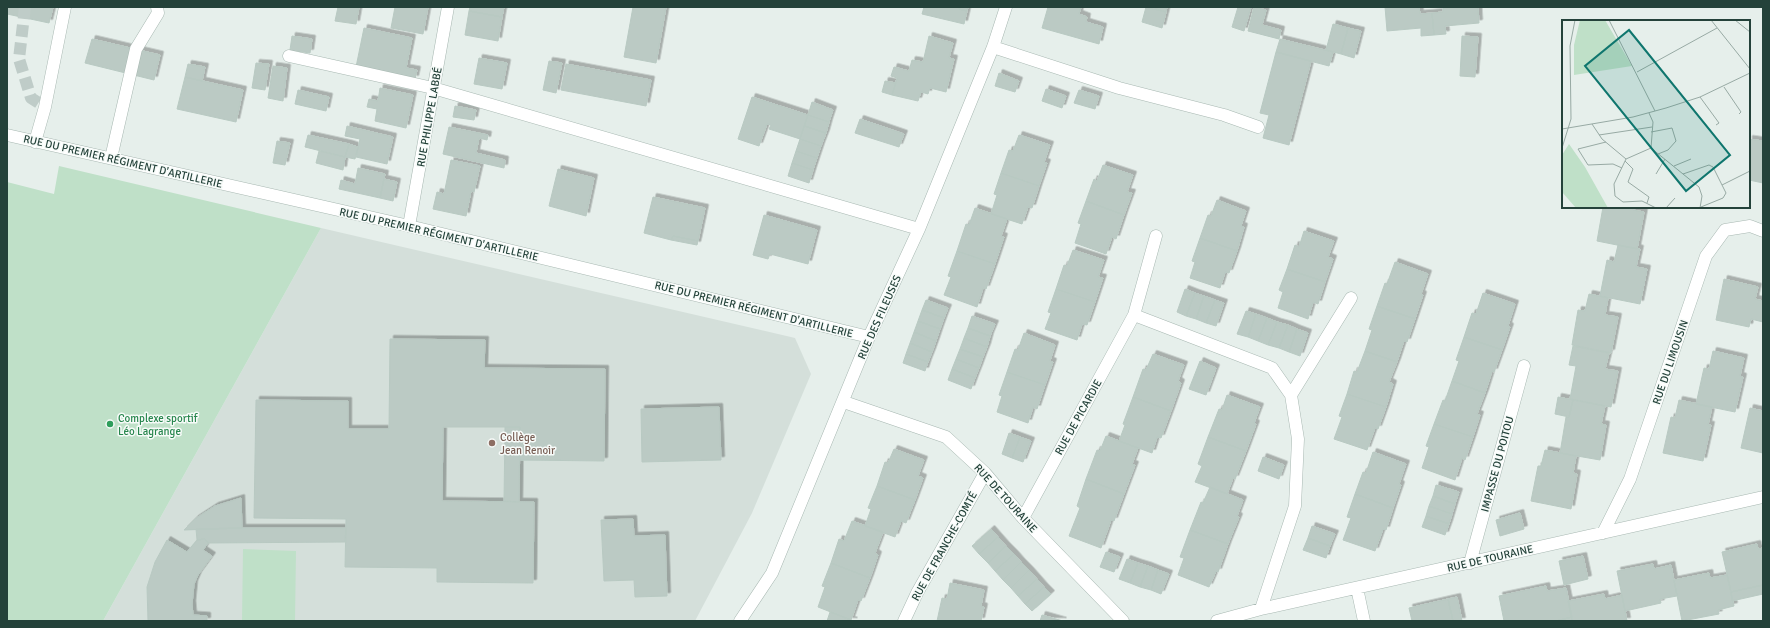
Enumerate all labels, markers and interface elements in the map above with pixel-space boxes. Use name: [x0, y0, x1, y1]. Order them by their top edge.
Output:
inset map: [1562, 20, 1750, 208]
street label: RUE PHILIPPE LABBÉ: [413, 66, 445, 168]
street label: RUE DU PREMIER RÉGIMENT D'ARTILLERIE: [22, 131, 224, 191]
street label: RUE DU PREMIER RÉGIMENT D'ARTILLERIE: [338, 204, 540, 264]
street label: RUE DES FILEUSES: [855, 273, 904, 361]
street label: RUE DU PREMIER RÉGIMENT D'ARTILLERIE: [653, 278, 855, 340]
street label: RUE DU LIMOUSIN: [1650, 318, 1691, 406]
street label: RUE DE PICARDIE: [1052, 377, 1105, 457]
place label: Complexe sportif Léo Lagrange: [118, 412, 199, 438]
street label: IMPASSE DU POITOU: [1478, 415, 1517, 513]
marker: Complexe sportif Léo Lagrange: [105, 419, 115, 429]
place label: Collège Jean Renoir: [500, 431, 555, 457]
marker: Collège Jean Renoir: [487, 438, 497, 448]
street label: RUE DE TOURAINE: [971, 461, 1040, 535]
street label: RUE DE FRANCHE-COMTÉ: [908, 489, 980, 603]
street label: RUE DE TOURAINE: [1446, 542, 1535, 575]

